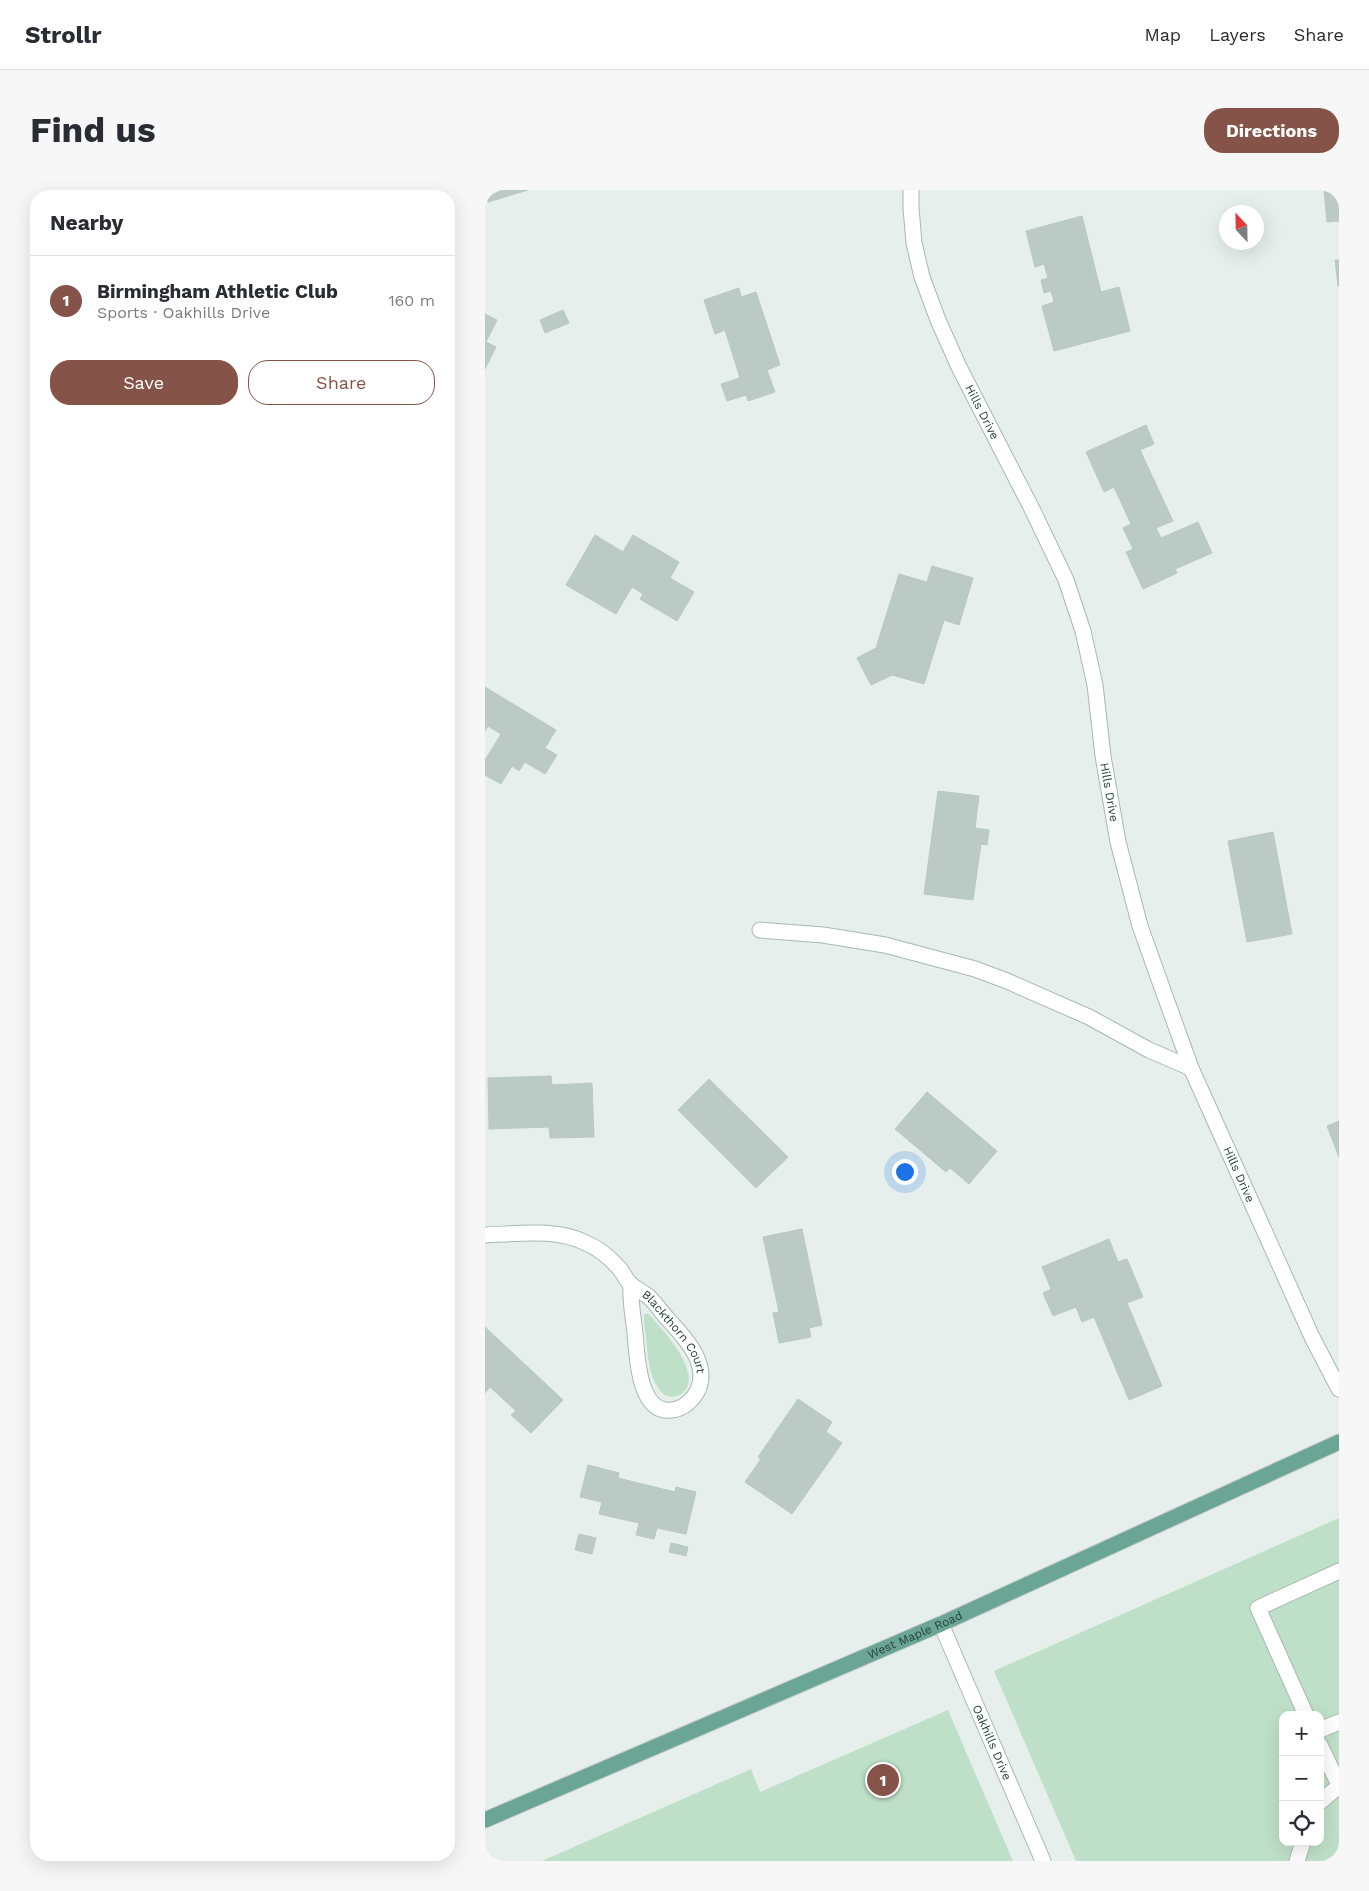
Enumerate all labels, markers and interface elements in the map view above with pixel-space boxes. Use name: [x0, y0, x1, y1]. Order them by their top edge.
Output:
text: Strollr: [25, 21, 102, 49]
text: Map: [1144, 24, 1181, 45]
text: Layers: [1209, 24, 1266, 45]
text: Share: [1294, 24, 1344, 45]
button: Directions: [1204, 108, 1339, 153]
text: Find us: [30, 109, 156, 151]
north arrow: [1219, 205, 1264, 250]
text: Nearby: [50, 210, 123, 235]
text: Birmingham Athletic Club: [97, 280, 338, 303]
text: 1: [63, 291, 69, 310]
text: 160 m: [388, 291, 435, 310]
text: Sports · Oakhills Drive: [97, 303, 270, 322]
button: Save: [50, 360, 238, 405]
button: Share: [248, 360, 435, 405]
street label: Hills Drive: [962, 382, 1002, 442]
street label: Hills Drive: [1097, 762, 1121, 823]
street label: Hills Drive: [1220, 1144, 1258, 1205]
your location: [892, 1159, 918, 1185]
street label: Blackthorn Court: [639, 1287, 708, 1374]
street label: West Maple Road: [865, 1608, 965, 1662]
street label: Oakhills Drive: [970, 1703, 1014, 1782]
map controls: [1279, 1711, 1324, 1846]
button: +: [1279, 1711, 1324, 1756]
button: −: [1279, 1756, 1324, 1801]
pin: 1: [867, 1761, 899, 1799]
button: locate: [1279, 1801, 1324, 1846]

